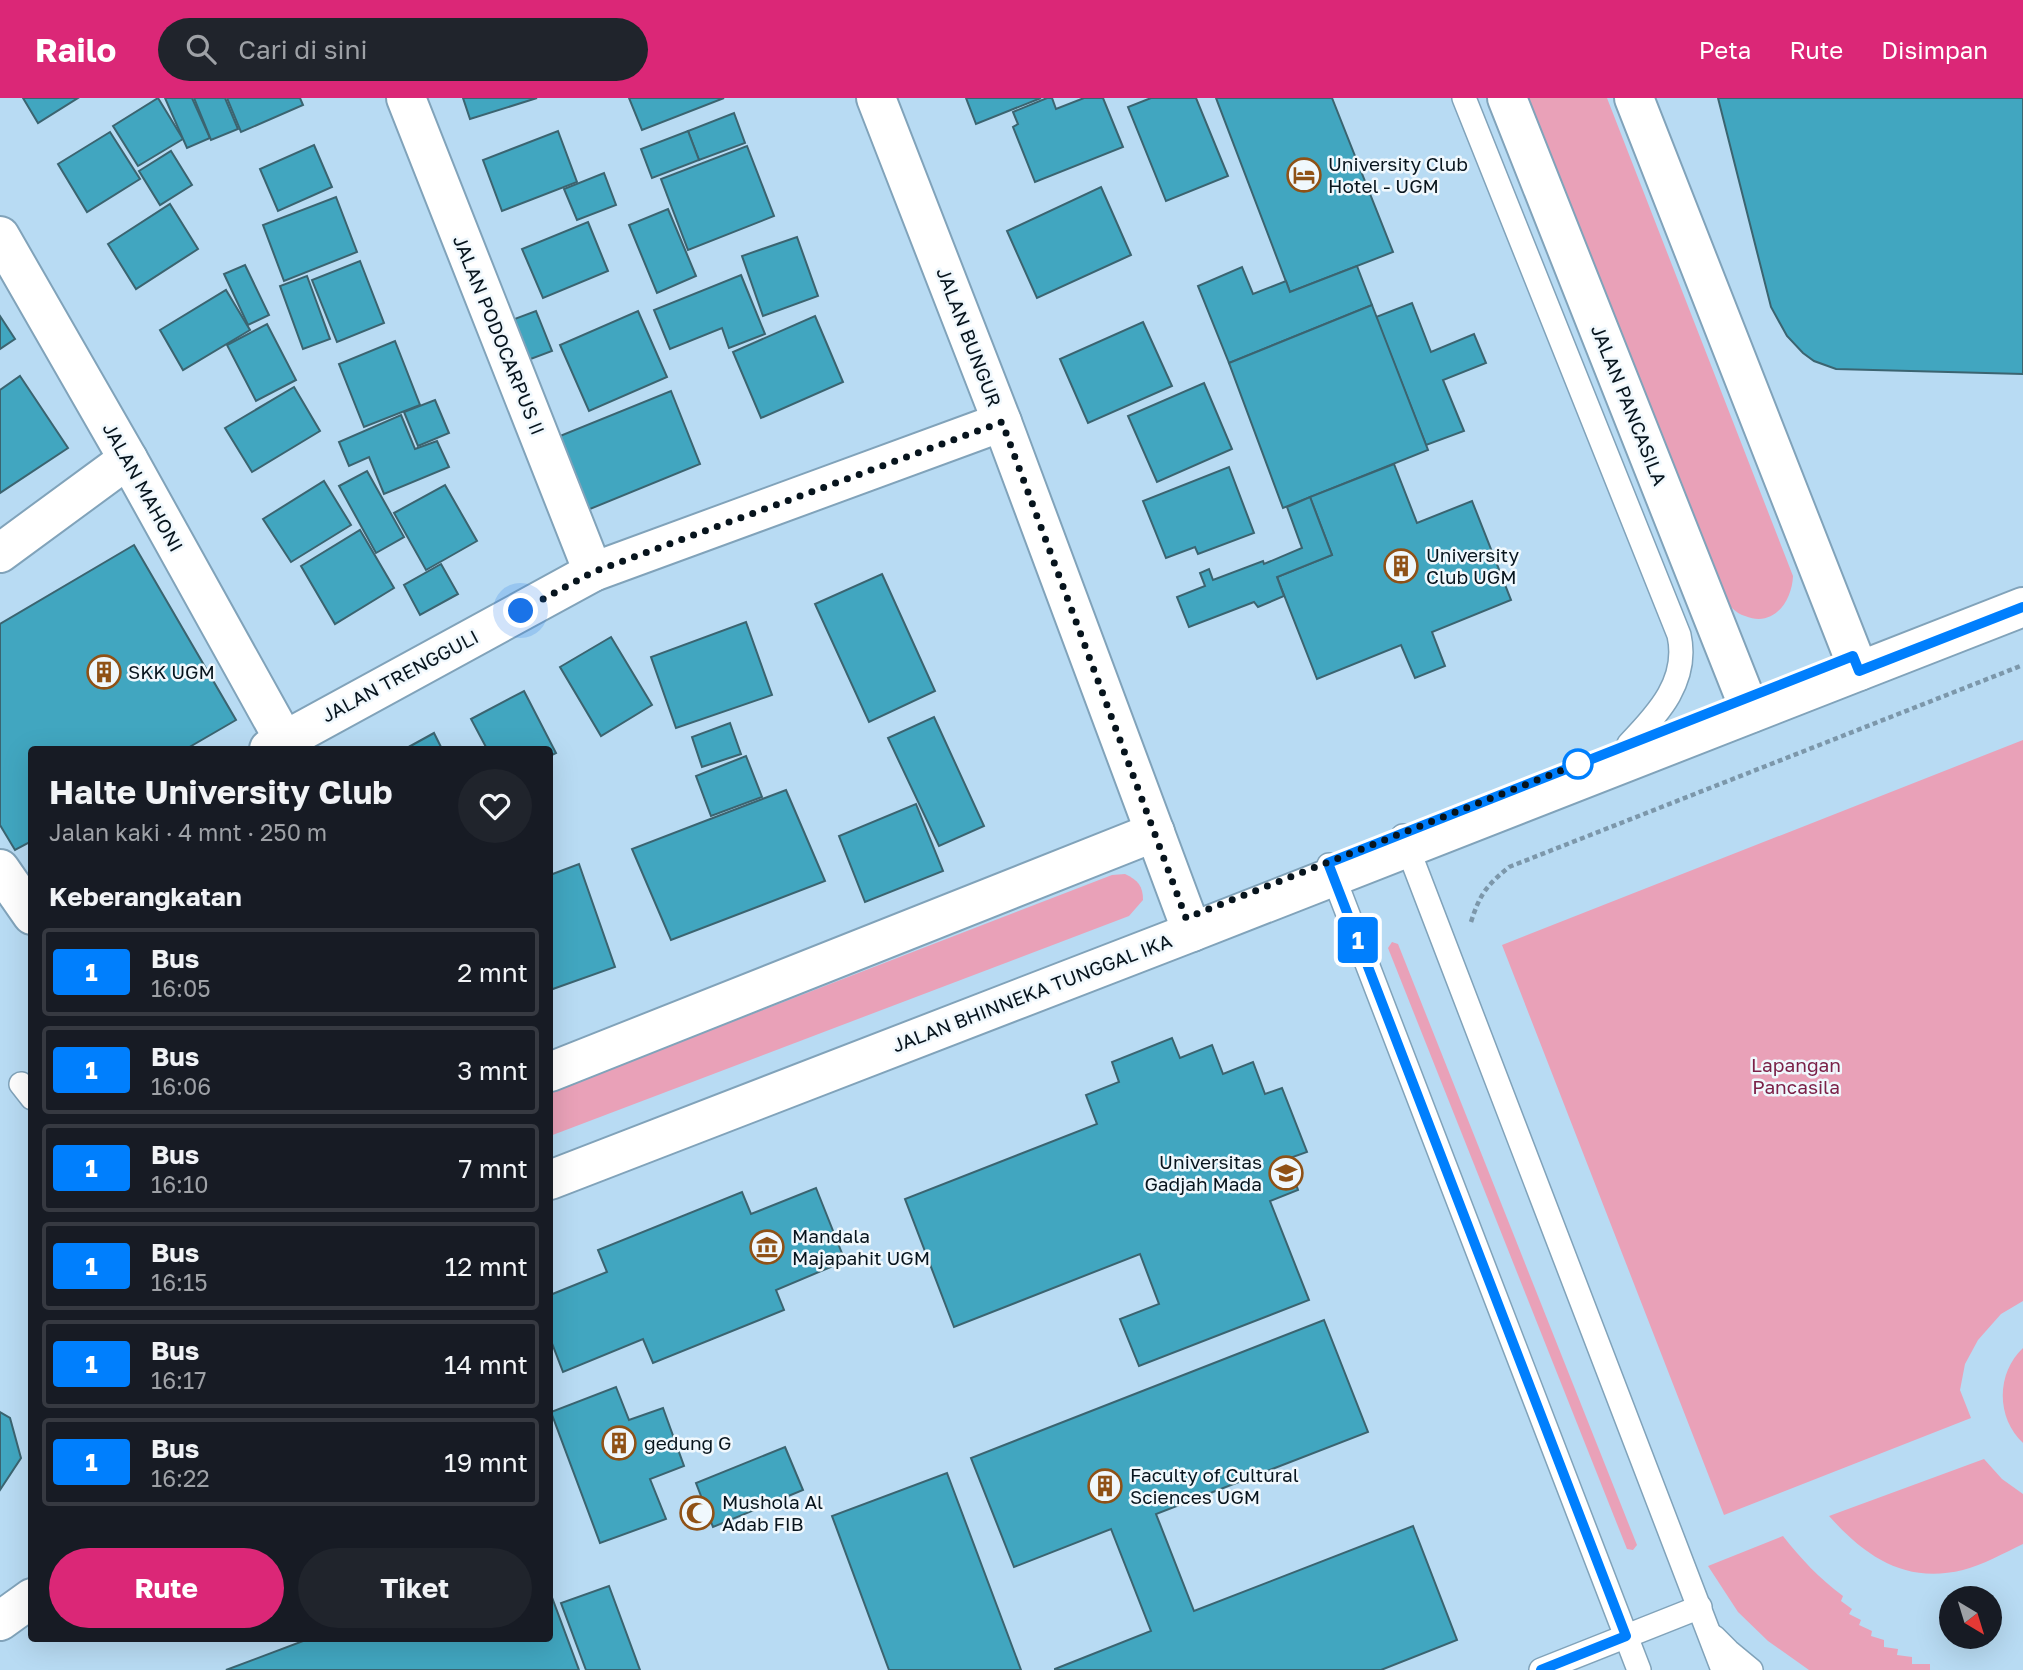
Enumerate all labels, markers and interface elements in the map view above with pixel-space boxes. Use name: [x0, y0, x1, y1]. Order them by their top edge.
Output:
search box: [158, 18, 648, 81]
text: Railo: [35, 30, 116, 69]
icon: search: [182, 30, 220, 68]
text: Cari di sini: [238, 34, 367, 65]
text: Peta: [1699, 35, 1751, 64]
text: Rute: [1789, 35, 1843, 64]
text: Disimpan: [1881, 35, 1988, 64]
place label: University Club Hotel - UGM: [1328, 152, 1468, 197]
hotel icon: University Club Hotel - UGM: [1285, 156, 1323, 194]
street label: JALAN PODOCARPUS II: [449, 232, 550, 438]
street label: JALAN BUNGUR: [932, 264, 1007, 410]
street label: JALAN PANCASILA: [1587, 321, 1672, 489]
street label: JALAN MAHONI: [98, 418, 188, 555]
place label: University Club UGM: [1426, 543, 1519, 588]
building icon: University Club UGM: [1382, 547, 1420, 585]
your location: [503, 593, 538, 628]
street label: JALAN TRENGGULI: [317, 625, 482, 727]
building icon: SKK UGM: [85, 653, 123, 691]
place label: SKK UGM: [128, 660, 215, 683]
unlabelled marker: [1563, 749, 1593, 779]
button: heart: [458, 769, 532, 843]
text: Halte University Club: [49, 772, 393, 811]
text: Jalan kaki · 4 mnt · 250 m: [49, 818, 327, 846]
text: Keberangkatan: [49, 881, 242, 912]
line badge: 1: [1335, 917, 1381, 963]
text: 1: [1352, 925, 1364, 954]
street label: JALAN BHINNEKA TUNGGAL IKA: [889, 928, 1175, 1057]
text: Bus: [151, 943, 199, 974]
text: 1: [85, 957, 98, 986]
text: 2 mnt: [457, 957, 528, 988]
text: 16:05: [151, 974, 211, 1002]
text: Bus: [151, 1041, 199, 1072]
park label: Lapangan Pancasila: [1751, 1053, 1841, 1098]
text: 1: [85, 1055, 98, 1084]
text: 3 mnt: [457, 1055, 528, 1086]
text: 16:06: [151, 1072, 211, 1100]
text: Bus: [151, 1139, 199, 1170]
place label: Universitas Gadjah Mada: [1144, 1150, 1262, 1195]
text: 1: [85, 1153, 98, 1182]
text: 7 mnt: [459, 1153, 528, 1184]
school or university icon: Universitas Gadjah Mada: [1267, 1154, 1305, 1192]
text: 16:10: [151, 1170, 208, 1198]
place label: Mandala Majapahit UGM: [792, 1224, 930, 1269]
museum icon: Mandala Majapahit UGM: [748, 1228, 786, 1266]
text: Bus: [151, 1237, 199, 1268]
text: 1: [85, 1251, 98, 1280]
text: 12 mnt: [445, 1251, 528, 1282]
text: 16:15: [151, 1268, 207, 1296]
text: Bus: [151, 1335, 199, 1366]
text: 1: [85, 1349, 98, 1378]
text: 14 mnt: [444, 1349, 528, 1380]
text: 16:17: [151, 1366, 206, 1394]
building icon: gedung G: [600, 1424, 638, 1462]
place label: gedung G: [644, 1431, 731, 1454]
text: Bus: [151, 1433, 199, 1464]
text: 1: [85, 1447, 98, 1476]
text: 19 mnt: [444, 1447, 528, 1478]
place label: Faculty of Cultural Sciences UGM: [1130, 1463, 1299, 1508]
text: 16:22: [151, 1464, 210, 1492]
building icon: Faculty of Cultural Sciences UGM: [1086, 1467, 1124, 1505]
place label: Mushola Al Adab FIB: [722, 1490, 823, 1535]
mosque icon: Mushola Al Adab FIB: [678, 1494, 716, 1532]
button: Rute: [49, 1548, 284, 1628]
button: Tiket: [298, 1548, 532, 1628]
north arrow: [1939, 1586, 2002, 1648]
map controls: [1939, 1586, 2002, 1649]

